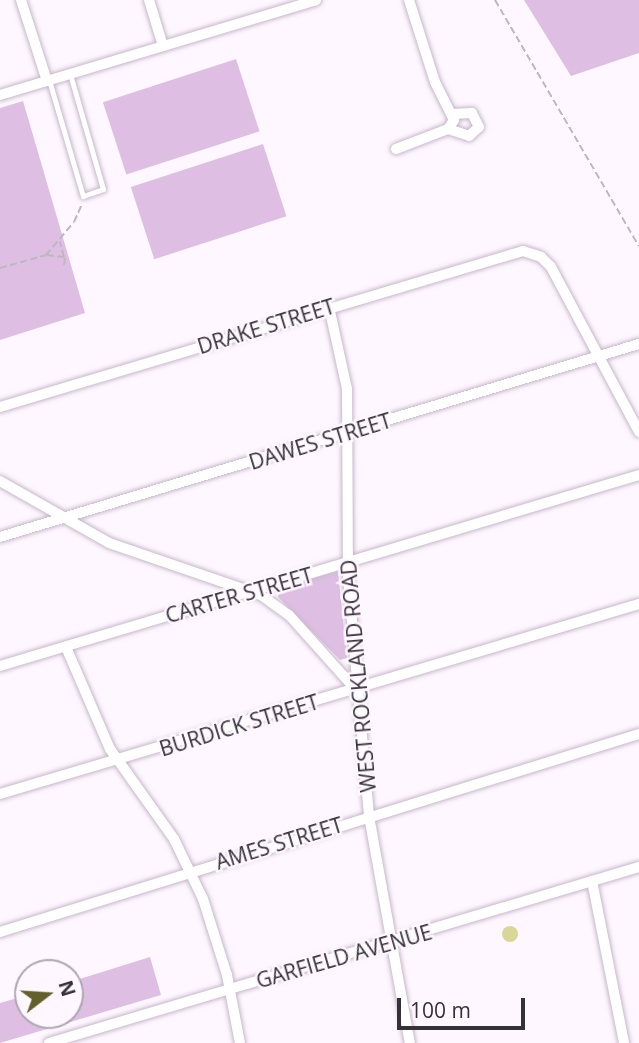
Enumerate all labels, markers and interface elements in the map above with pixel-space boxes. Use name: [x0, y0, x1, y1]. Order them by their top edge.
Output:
street label: DRAKE STREET: [194, 293, 338, 359]
street label: DAWES STREET: [246, 407, 394, 475]
street label: WEST ROCKLAND ROAD: [335, 559, 381, 793]
street label: CARTER STREET: [162, 562, 316, 628]
street label: BURDICK STREET: [156, 689, 322, 761]
street label: AMES STREET: [212, 812, 346, 874]
street label: GARFIELD AVENUE: [253, 919, 435, 993]
north arrow: [14, 959, 84, 1029]
text: N: [52, 977, 82, 1000]
scale bar: [401, 984, 529, 1028]
text: 100 m: [410, 996, 471, 1024]

